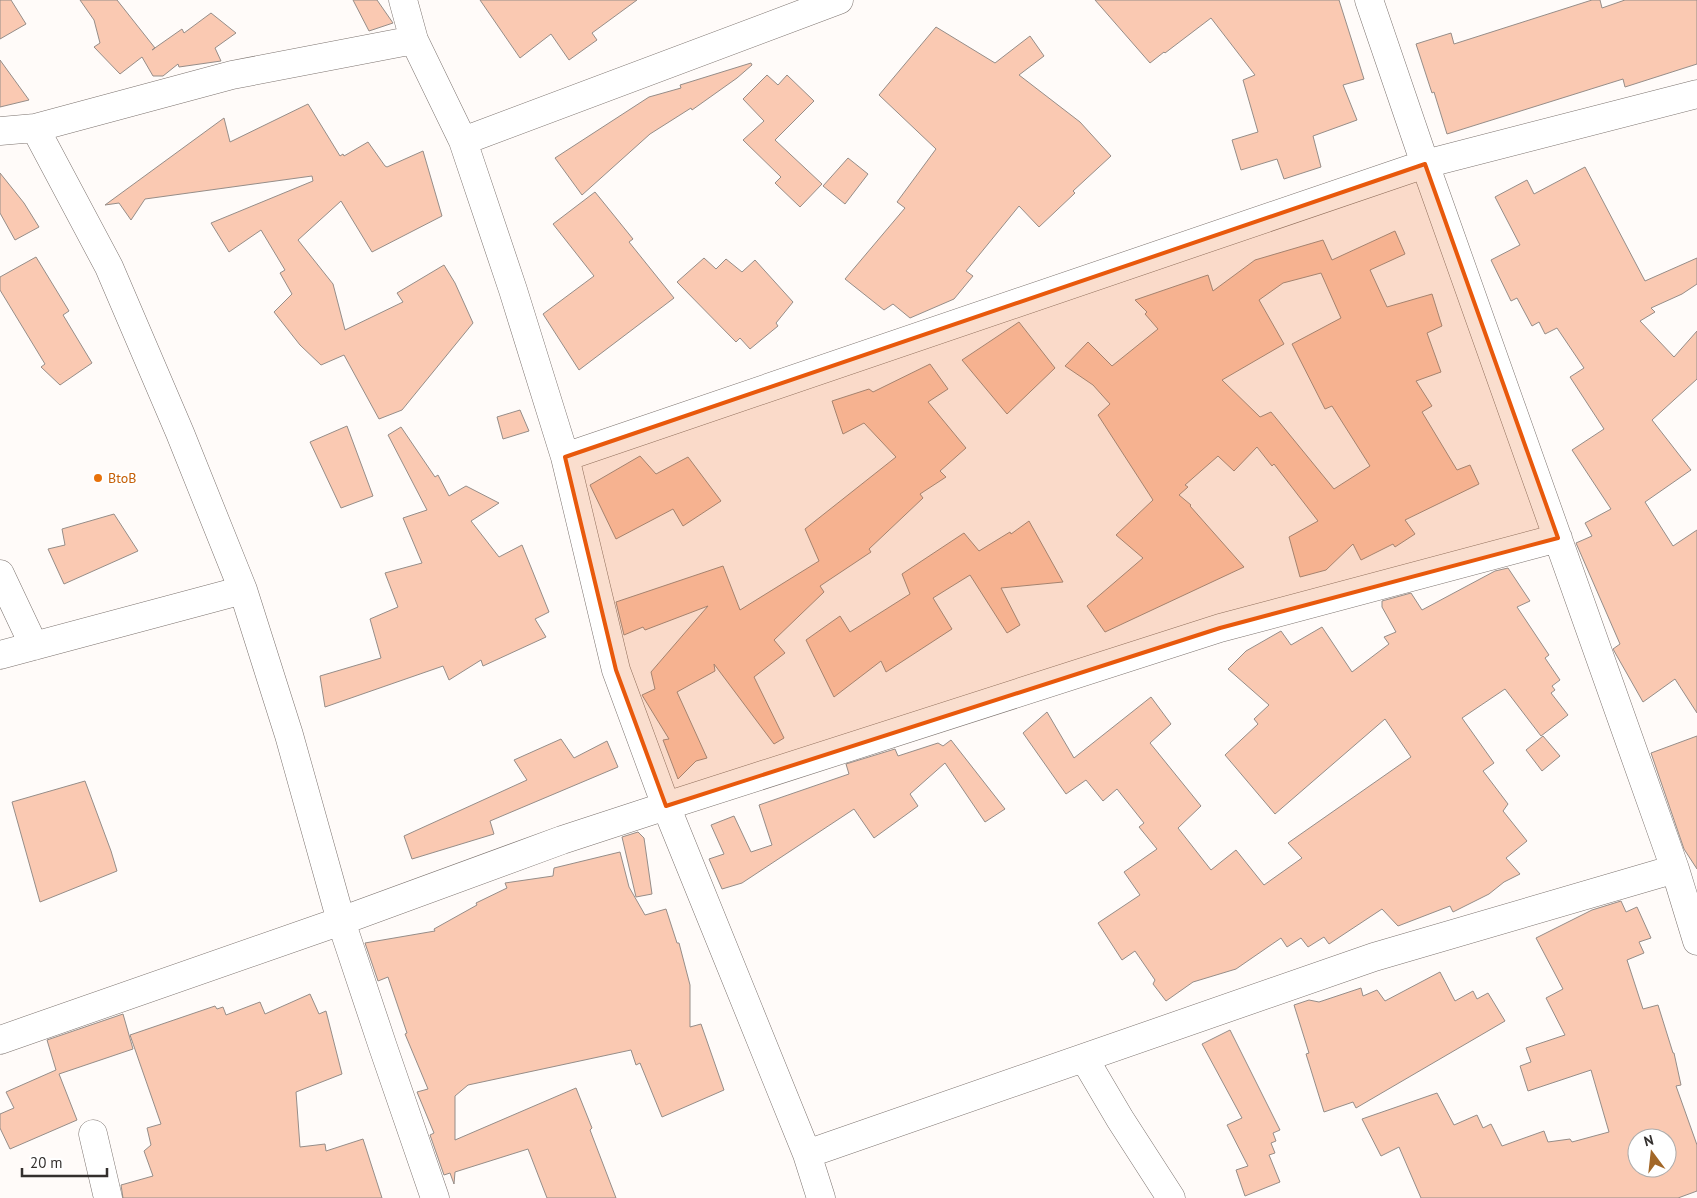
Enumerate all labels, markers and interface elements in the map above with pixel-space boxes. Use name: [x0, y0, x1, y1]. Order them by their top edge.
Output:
place label: BtoB: [108, 469, 136, 487]
marker: BtoB: [92, 472, 104, 484]
north arrow: [1627, 1128, 1677, 1178]
text: N: [1642, 1131, 1655, 1150]
scale bar: [22, 1146, 108, 1178]
text: 20 m: [30, 1153, 63, 1172]

